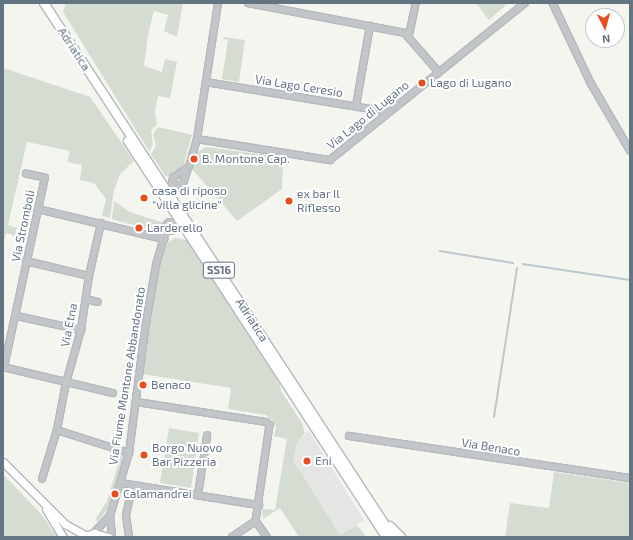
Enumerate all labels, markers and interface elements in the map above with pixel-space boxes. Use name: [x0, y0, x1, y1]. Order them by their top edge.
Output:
north arrow: [585, 8, 625, 48]
street label: Adriatica: [55, 25, 93, 73]
text: N: [602, 33, 611, 46]
street label: Via Lago Ceresio: [254, 72, 344, 100]
place label: Lago di Lugano: [430, 76, 511, 90]
street label: Via Lago di Lugano: [324, 78, 412, 152]
marker: Lago di Lugano: [417, 78, 427, 88]
place label: B. Montone Cap.: [202, 152, 290, 166]
marker: B. Montone Cap.: [189, 154, 199, 164]
place label: casa di riposo "villa glicine": [152, 184, 227, 212]
place label: ex bar Il Riflesso: [297, 187, 341, 215]
street label: Via Stromboli: [8, 189, 38, 263]
marker: casa di riposo "villa glicine": [139, 193, 149, 203]
marker: ex bar Il Riflesso: [284, 196, 294, 206]
place label: Larderello: [147, 221, 203, 235]
marker: Larderello: [134, 223, 144, 233]
road number: SS16: [202, 261, 236, 279]
street label: Via Fiume Montone Abbandonato: [106, 286, 148, 466]
street label: Adriatica: [233, 296, 271, 344]
street label: Via Etna: [58, 302, 80, 348]
place label: Benaco: [151, 378, 191, 392]
marker: Benaco: [138, 380, 148, 390]
street label: Via Benaco: [460, 435, 522, 459]
place label: Borgo Nuovo Bar Pizzeria: [152, 441, 222, 469]
marker: Borgo Nuovo Bar Pizzeria: [139, 450, 149, 460]
place label: Eni: [315, 454, 332, 468]
marker: Eni: [302, 456, 312, 466]
place label: Calamandrei: [123, 487, 192, 501]
marker: Calamandrei: [110, 489, 120, 499]

